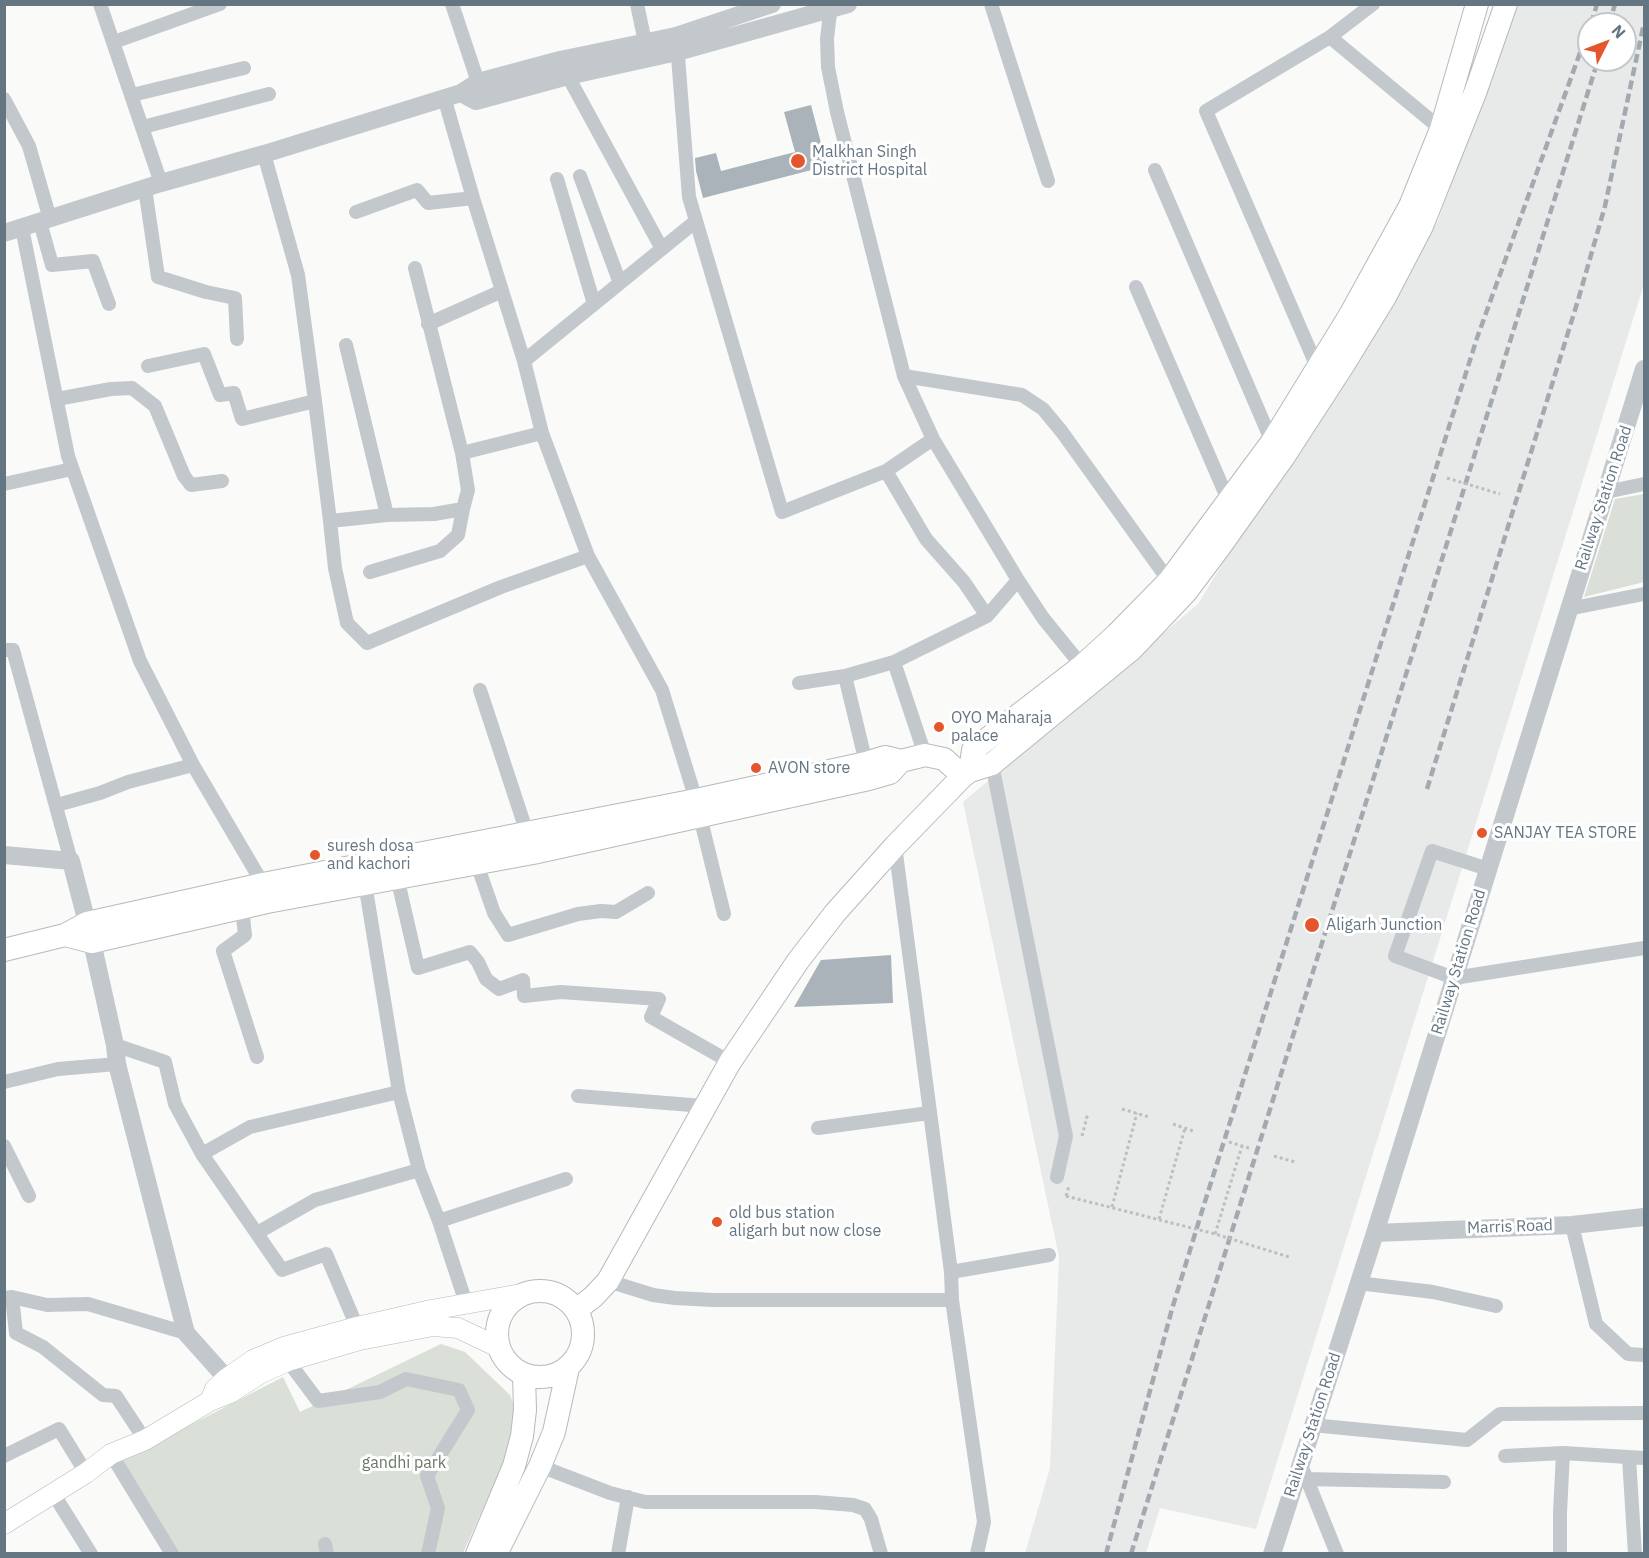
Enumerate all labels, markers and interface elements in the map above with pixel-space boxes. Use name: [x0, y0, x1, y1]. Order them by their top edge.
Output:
north arrow: [1577, 12, 1637, 72]
text: N: [1608, 20, 1630, 42]
place label: Malkhan Singh District Hospital: [812, 142, 927, 180]
marker: Malkhan Singh District Hospital: [789, 152, 807, 170]
street label: Railway Station Road: [1572, 423, 1636, 573]
place label: OYO Maharaja palace: [951, 708, 1052, 746]
marker: OYO Maharaja palace: [932, 720, 946, 734]
place label: AVON store: [768, 758, 850, 778]
marker: AVON store: [749, 761, 763, 775]
place label: SANJAY TEA STORE: [1494, 823, 1637, 843]
marker: SANJAY TEA STORE: [1475, 826, 1489, 840]
place label: suresh dosa and kachori: [327, 836, 414, 874]
marker: suresh dosa and kachori: [308, 848, 322, 862]
street label: Railway Station Road: [1428, 887, 1490, 1037]
place label: Aligarh Junction: [1326, 915, 1442, 935]
marker: Aligarh Junction: [1303, 916, 1321, 934]
place label: old bus station aligarh but now close: [729, 1203, 881, 1241]
marker: old bus station aligarh but now close: [710, 1215, 724, 1229]
street label: Marris Road: [1467, 1216, 1553, 1238]
street label: Railway Station Road: [1281, 1350, 1345, 1500]
park label: gandhi park: [362, 1453, 446, 1473]

